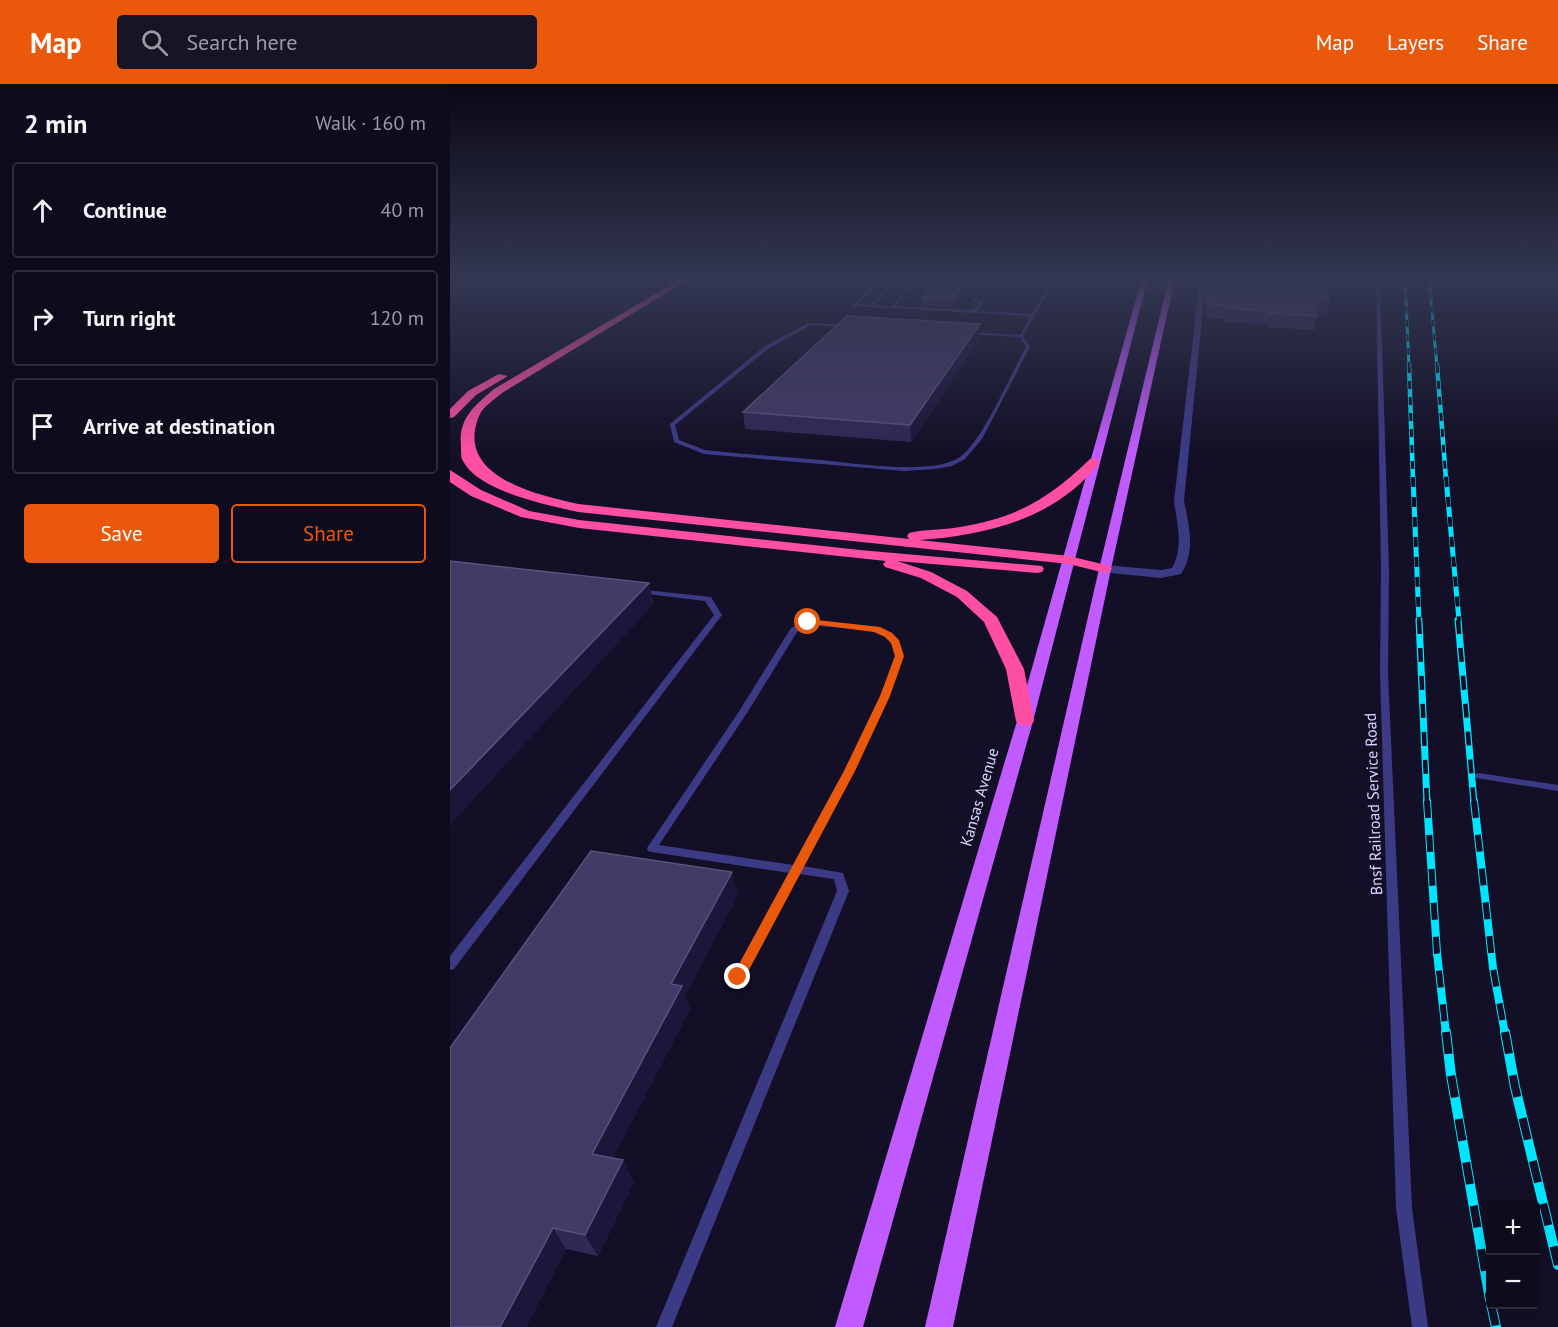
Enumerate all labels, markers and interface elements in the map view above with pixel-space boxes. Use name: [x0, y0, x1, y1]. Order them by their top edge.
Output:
search box: [117, 15, 537, 69]
text: Map: [30, 24, 81, 61]
icon: search: [138, 26, 171, 59]
text: Search here: [186, 28, 297, 56]
text: Map: [1316, 29, 1354, 56]
text: Layers: [1387, 29, 1444, 56]
text: Share: [1477, 29, 1528, 56]
text: 2 min: [24, 107, 87, 140]
text: Walk · 160 m: [315, 110, 426, 136]
icon: ahead: [26, 194, 59, 227]
text: Continue: [83, 196, 167, 224]
text: 40 m: [381, 197, 424, 223]
icon: right: [26, 302, 59, 335]
text: Turn right: [83, 304, 175, 332]
text: 120 m: [370, 305, 424, 331]
icon: arrive: [26, 410, 59, 443]
text: Arrive at destination: [83, 412, 275, 440]
button: Save: [24, 504, 219, 563]
button: Share: [231, 504, 426, 563]
route start: [794, 608, 820, 634]
street label: Bnsf Railroad Service Road: [1360, 712, 1386, 896]
street label: Kansas Avenue: [955, 746, 1003, 848]
route end: [724, 963, 750, 989]
map controls: [1486, 1201, 1540, 1309]
button: +: [1486, 1201, 1540, 1255]
button: −: [1486, 1255, 1540, 1309]

